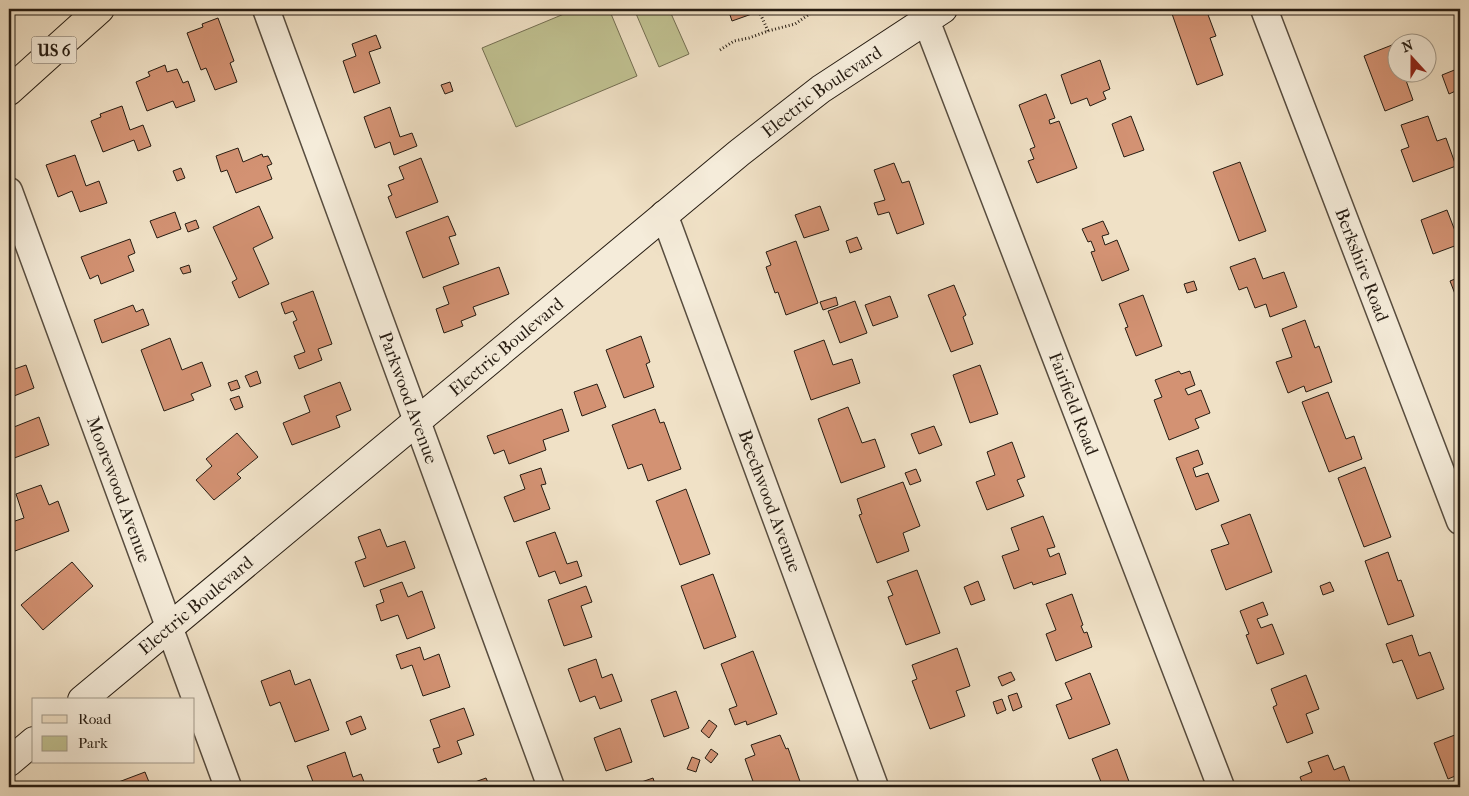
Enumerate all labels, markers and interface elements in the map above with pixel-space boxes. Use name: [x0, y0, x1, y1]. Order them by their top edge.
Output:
north arrow: [1386, 32, 1436, 82]
road number: US 6: [32, 36, 76, 64]
text: N: [1400, 36, 1416, 56]
street label: Electric Boulevard: [758, 41, 886, 142]
street label: Berkshire Road: [1331, 205, 1393, 325]
street label: Electric Boulevard: [445, 293, 568, 401]
street label: Parkwood Avenue: [375, 329, 442, 467]
street label: Fairfield Road: [1044, 349, 1103, 458]
street label: Moorewood Avenue: [82, 414, 155, 565]
street label: Beechwood Avenue: [734, 427, 806, 575]
street label: Electric Boulevard: [134, 551, 257, 659]
legend: [32, 698, 195, 764]
text: Road: [78, 710, 112, 728]
text: Park: [78, 734, 108, 752]

